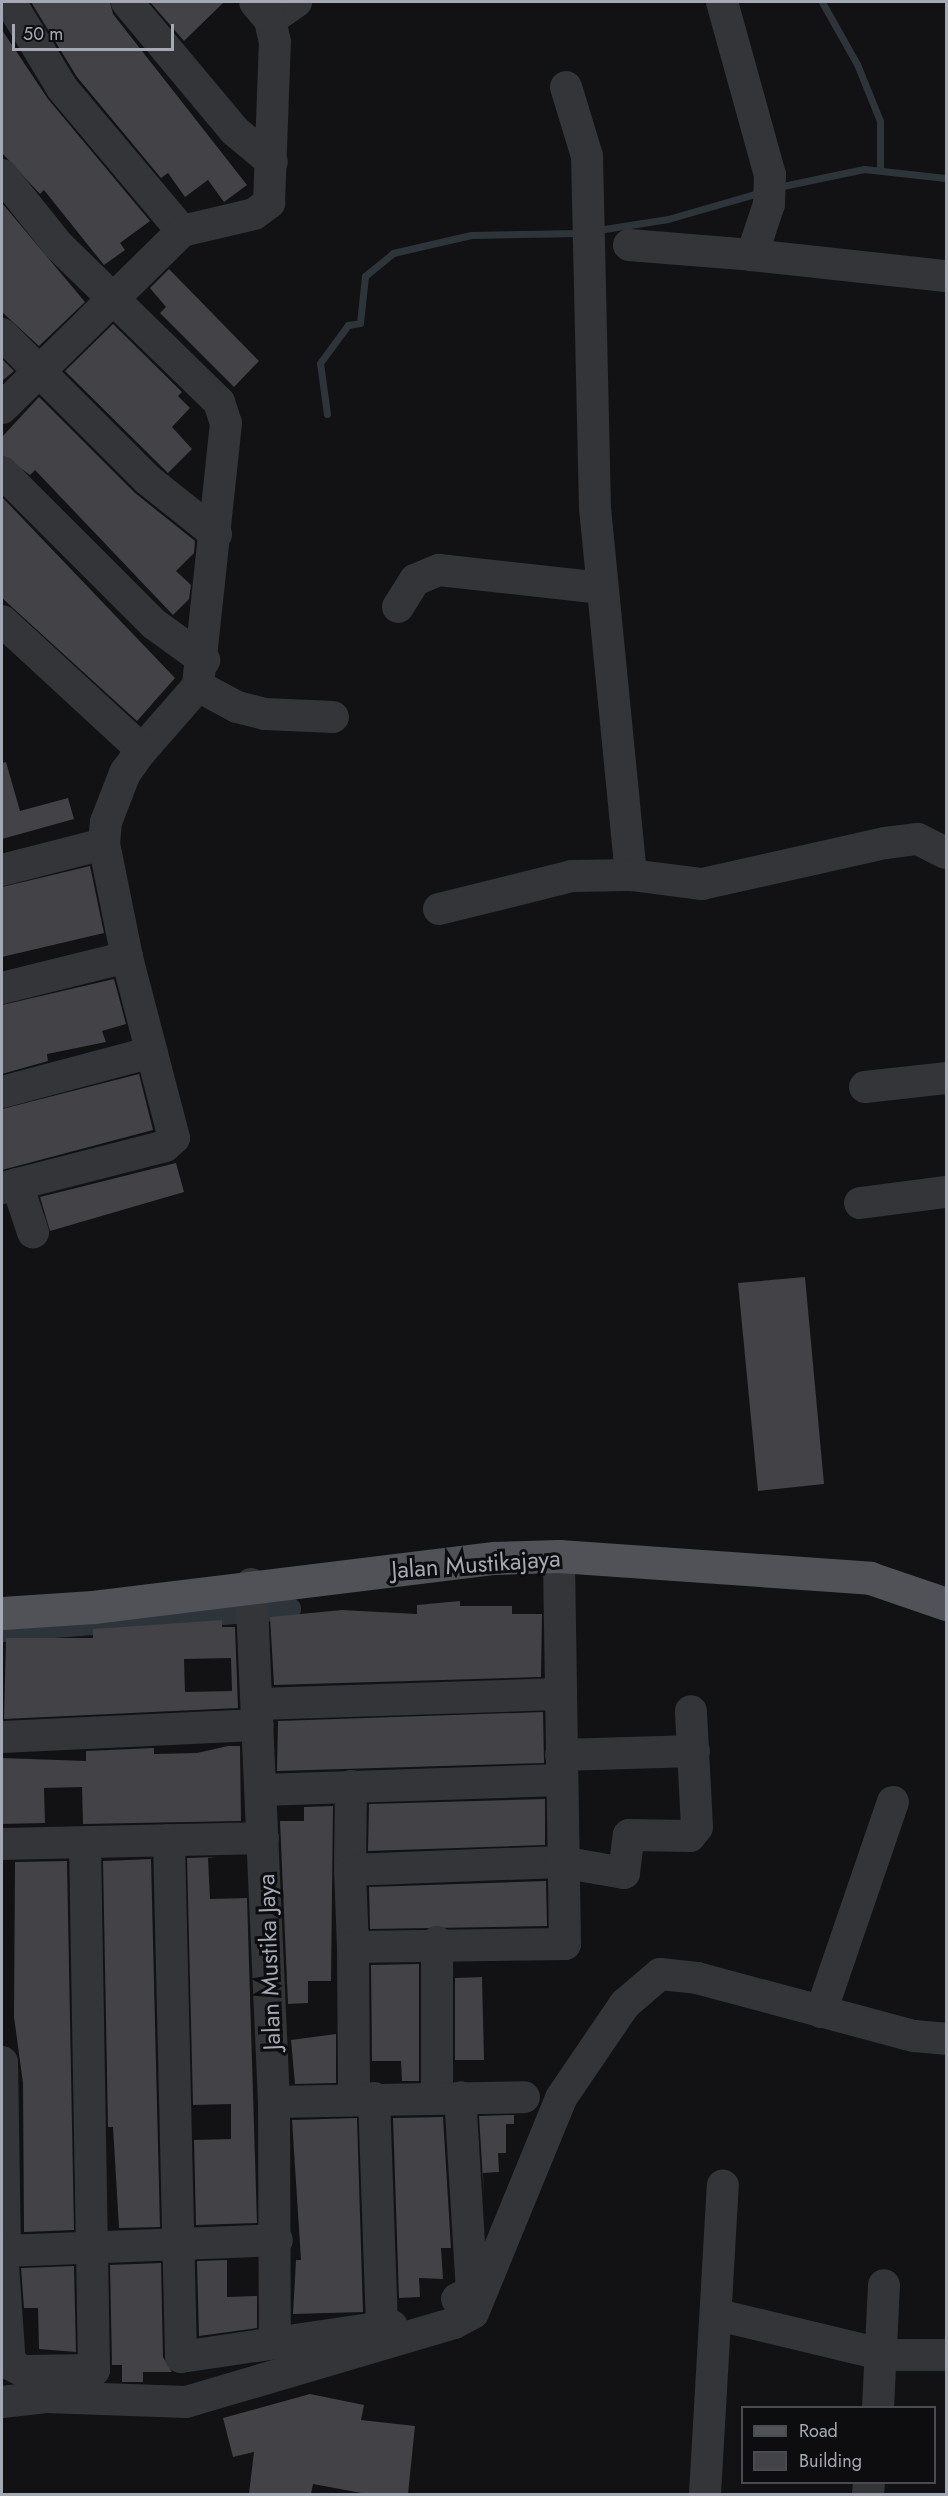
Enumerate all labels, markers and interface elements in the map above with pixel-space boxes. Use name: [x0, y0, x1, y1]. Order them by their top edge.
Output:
scale bar: [15, 12, 177, 50]
text: 50 m: [23, 21, 63, 47]
street label: Jalan Mustikajaya: [390, 1544, 562, 1584]
street label: Jalan Mustika Jaya: [252, 1873, 286, 2051]
legend: [741, 2406, 936, 2484]
text: Road: [799, 2418, 838, 2444]
text: Building: [799, 2448, 862, 2474]

